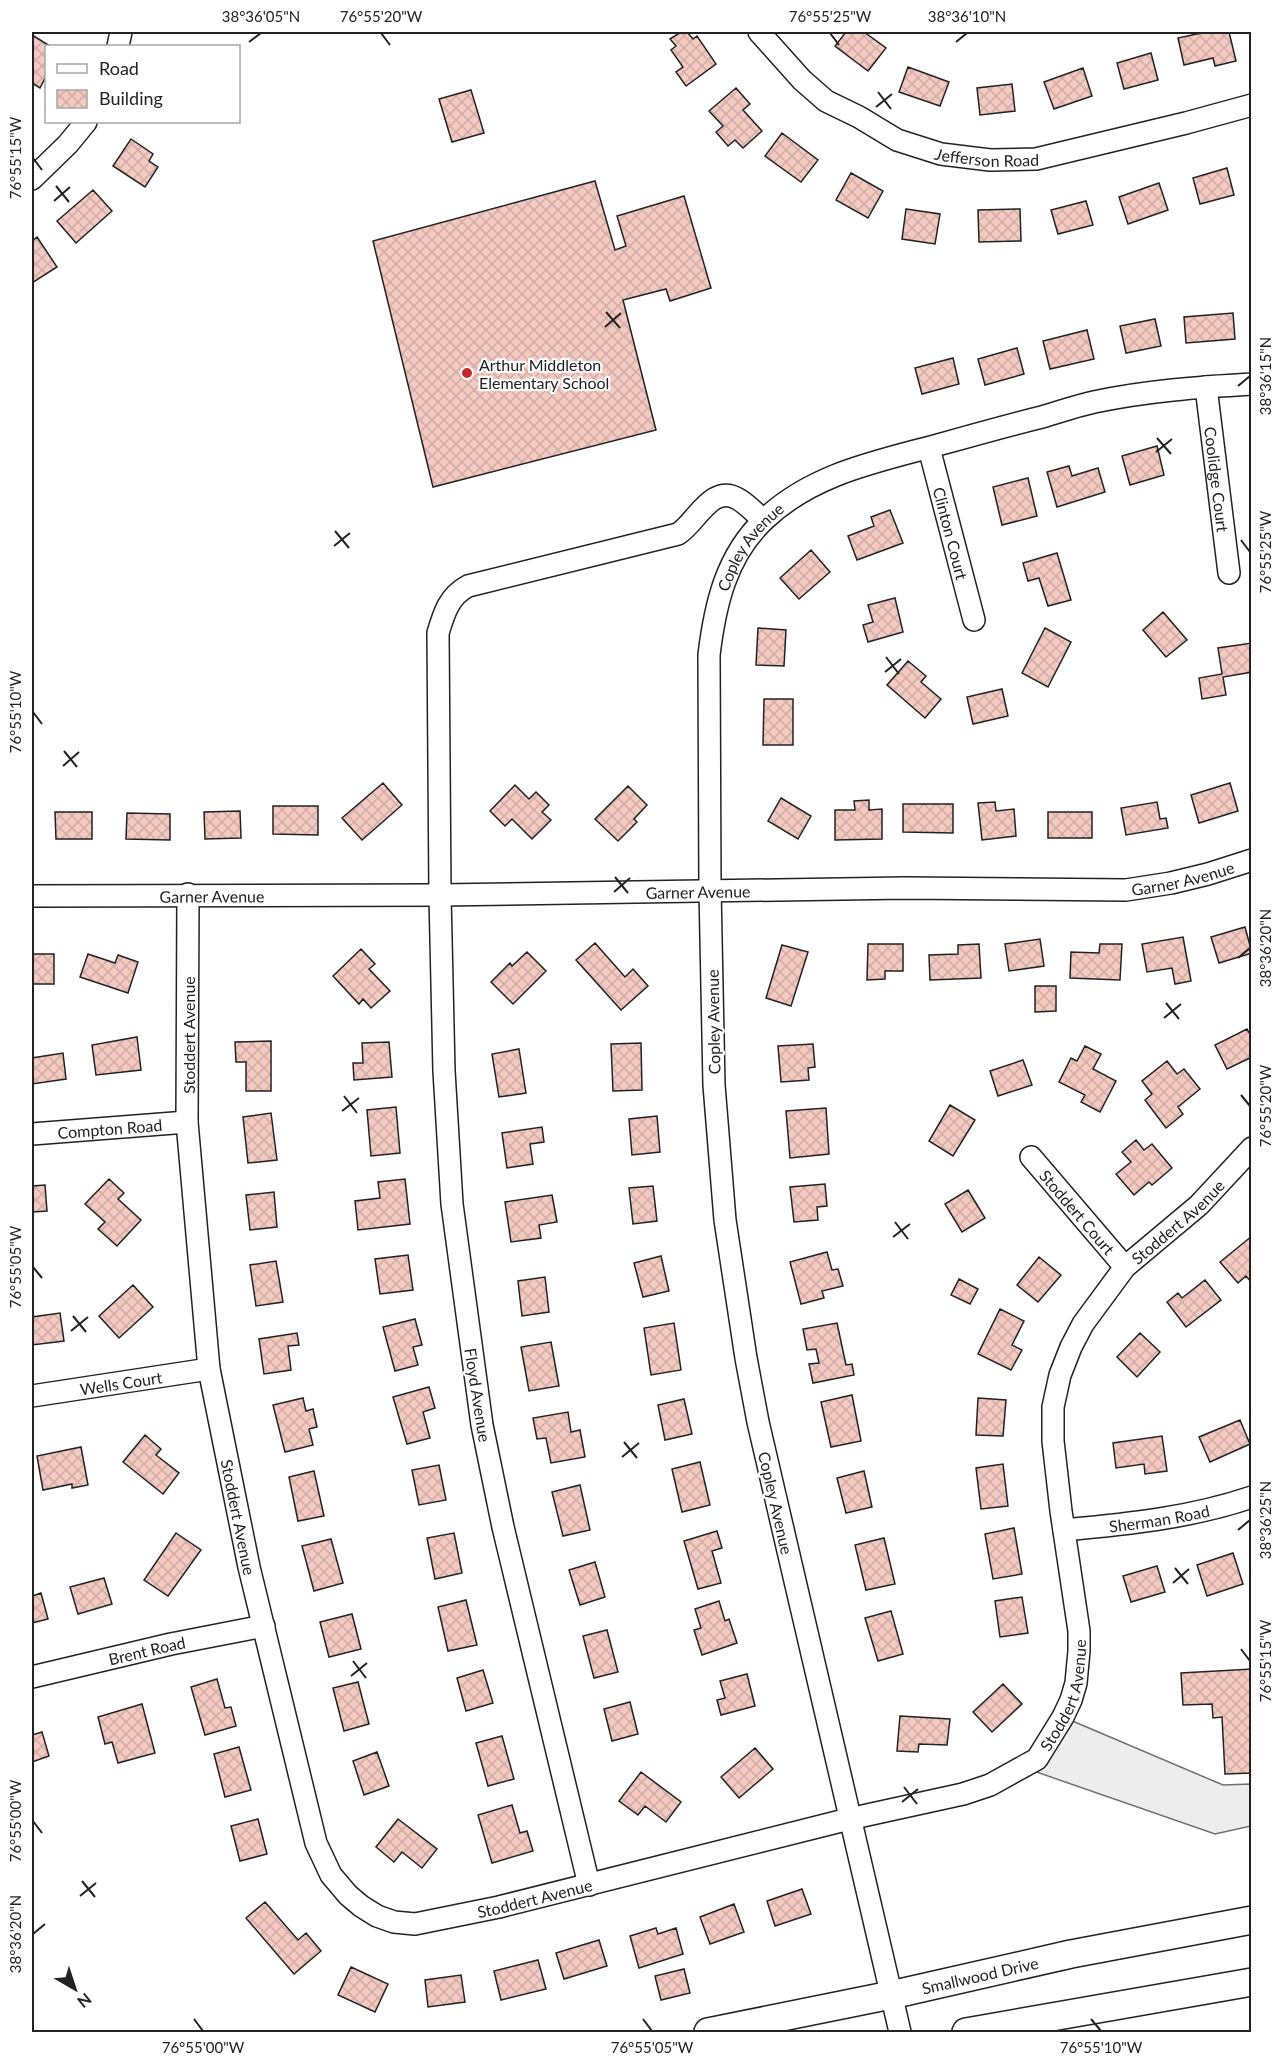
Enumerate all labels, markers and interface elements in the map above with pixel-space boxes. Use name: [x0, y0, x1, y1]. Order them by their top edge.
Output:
text: 38°36'05"N: [222, 7, 300, 25]
text: 76°55'20"W: [340, 7, 423, 25]
text: 76°55'25"W: [789, 7, 872, 25]
text: 38°36'10"N: [928, 7, 1006, 25]
legend: [45, 45, 240, 123]
text: Road: [99, 57, 139, 79]
text: Building: [99, 87, 163, 109]
text: 76°55'15"W: [6, 116, 24, 199]
street label: Jefferson Road: [933, 143, 1039, 169]
text: 38°36'15"N: [1256, 337, 1274, 415]
place label: Arthur Middleton Elementary School: [479, 355, 609, 392]
marker: Arthur Middleton Elementary School: [460, 366, 474, 380]
street label: Coolidge Court: [1201, 425, 1233, 533]
street label: Clinton Court: [930, 485, 973, 582]
street label: Copley Avenue: [713, 498, 787, 593]
text: 76°55'25"W: [1256, 510, 1274, 593]
text: 76°55'10"W: [6, 670, 24, 753]
street label: Garner Avenue: [1130, 857, 1236, 899]
street label: Garner Avenue: [645, 881, 751, 901]
street label: Garner Avenue: [160, 886, 264, 905]
text: 38°36'20"N: [1256, 909, 1274, 987]
street label: Copley Avenue: [703, 969, 723, 1075]
street label: Stoddert Avenue: [179, 976, 198, 1094]
text: 76°55'20"W: [1256, 1064, 1274, 1147]
street label: Compton Road: [57, 1114, 163, 1142]
street label: Stoddert Court: [1036, 1166, 1119, 1258]
street label: Stoddert Avenue: [1127, 1175, 1228, 1267]
text: 76°55'05"W: [6, 1225, 24, 1308]
street label: Floyd Avenue: [461, 1347, 495, 1443]
street label: Wells Court: [79, 1367, 164, 1398]
street label: Copley Avenue: [755, 1450, 797, 1556]
street label: Stoddert Avenue: [218, 1457, 260, 1577]
text: 38°36'25"N: [1256, 1481, 1274, 1559]
street label: Sherman Road: [1108, 1500, 1211, 1535]
text: 76°55'15"W: [1256, 1619, 1274, 1702]
street label: Brent Road: [107, 1632, 187, 1668]
street label: Stoddert Avenue: [1035, 1639, 1089, 1754]
text: 76°55'00"W: [6, 1779, 24, 1862]
street label: Stoddert Avenue: [475, 1874, 594, 1921]
text: 38°36'20"N: [6, 1895, 24, 1973]
street label: Smallwood Drive: [920, 1952, 1040, 1997]
north arrow: [45, 1959, 105, 2019]
text: N: [74, 1990, 96, 2012]
text: 76°55'00"W: [162, 2038, 245, 2056]
text: 76°55'05"W: [611, 2038, 694, 2056]
text: 76°55'10"W: [1060, 2038, 1143, 2056]

